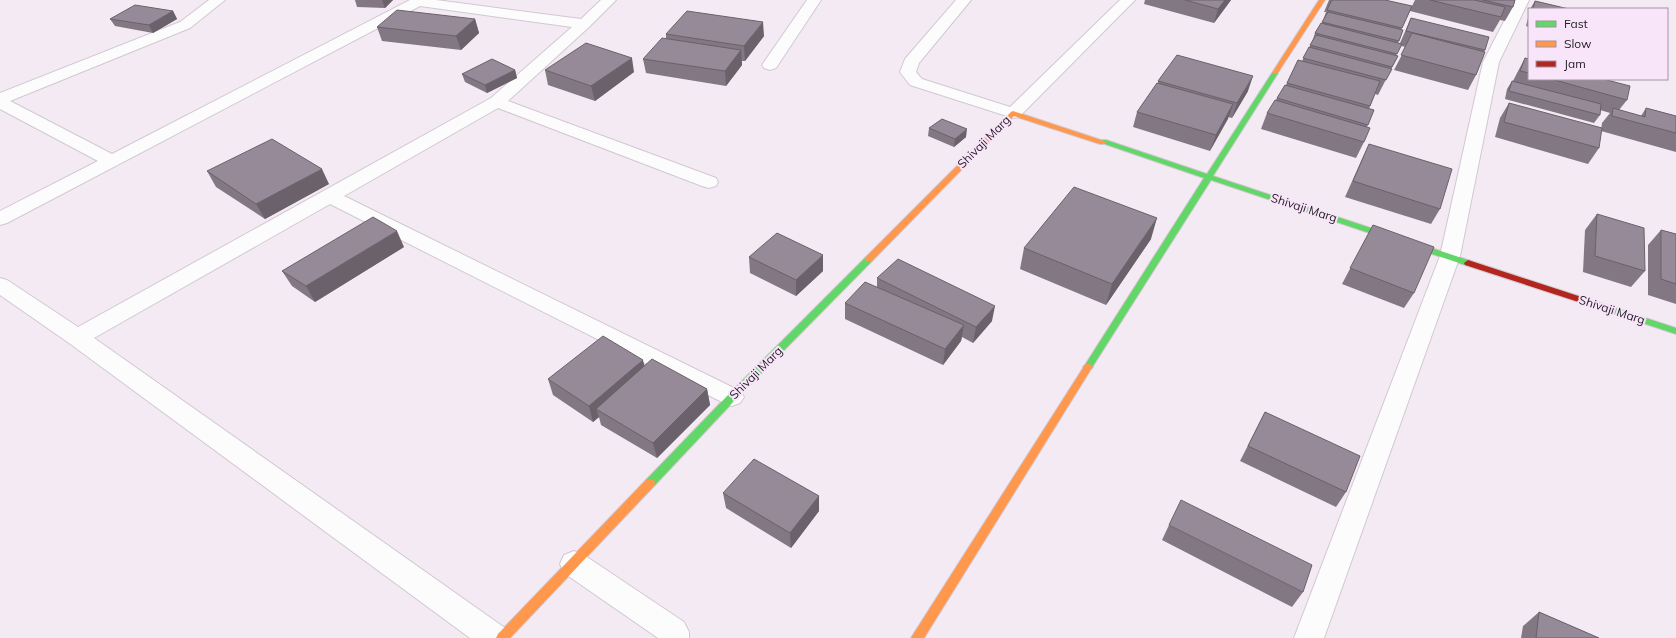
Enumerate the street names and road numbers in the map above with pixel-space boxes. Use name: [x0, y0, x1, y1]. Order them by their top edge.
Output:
street label: Shivaji Marg: [954, 112, 1013, 171]
street label: Shivaji Marg: [1269, 190, 1339, 225]
street label: Shivaji Marg: [1577, 292, 1647, 327]
street label: Shivaji Marg: [726, 343, 785, 402]

